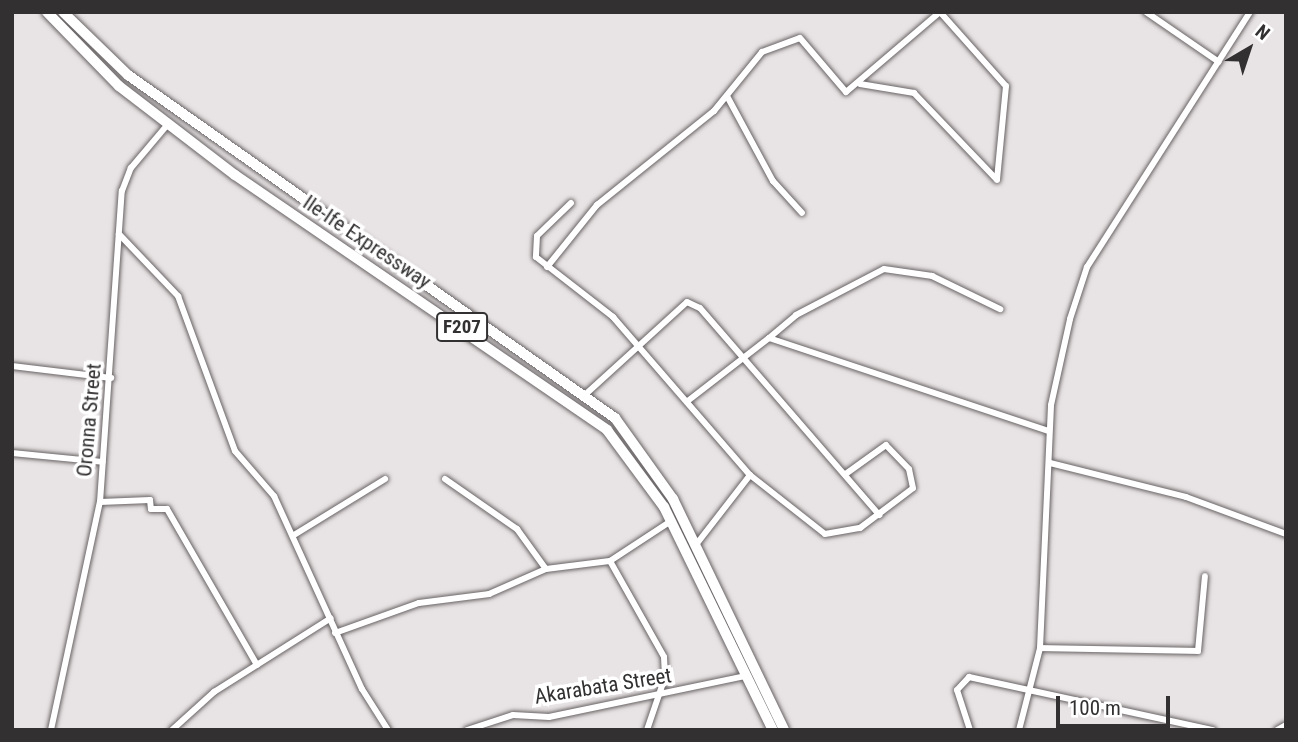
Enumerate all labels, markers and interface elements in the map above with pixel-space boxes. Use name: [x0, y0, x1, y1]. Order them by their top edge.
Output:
north arrow: [1214, 14, 1284, 84]
text: N: [1251, 20, 1274, 45]
street label: Ile-Ife Expressway: [298, 190, 436, 294]
road number: F207: [436, 312, 488, 342]
street label: Oronna Street: [71, 362, 107, 478]
street label: Akarabata Street: [533, 663, 673, 709]
scale bar: [1060, 682, 1174, 726]
text: 100 m: [1069, 696, 1121, 720]

